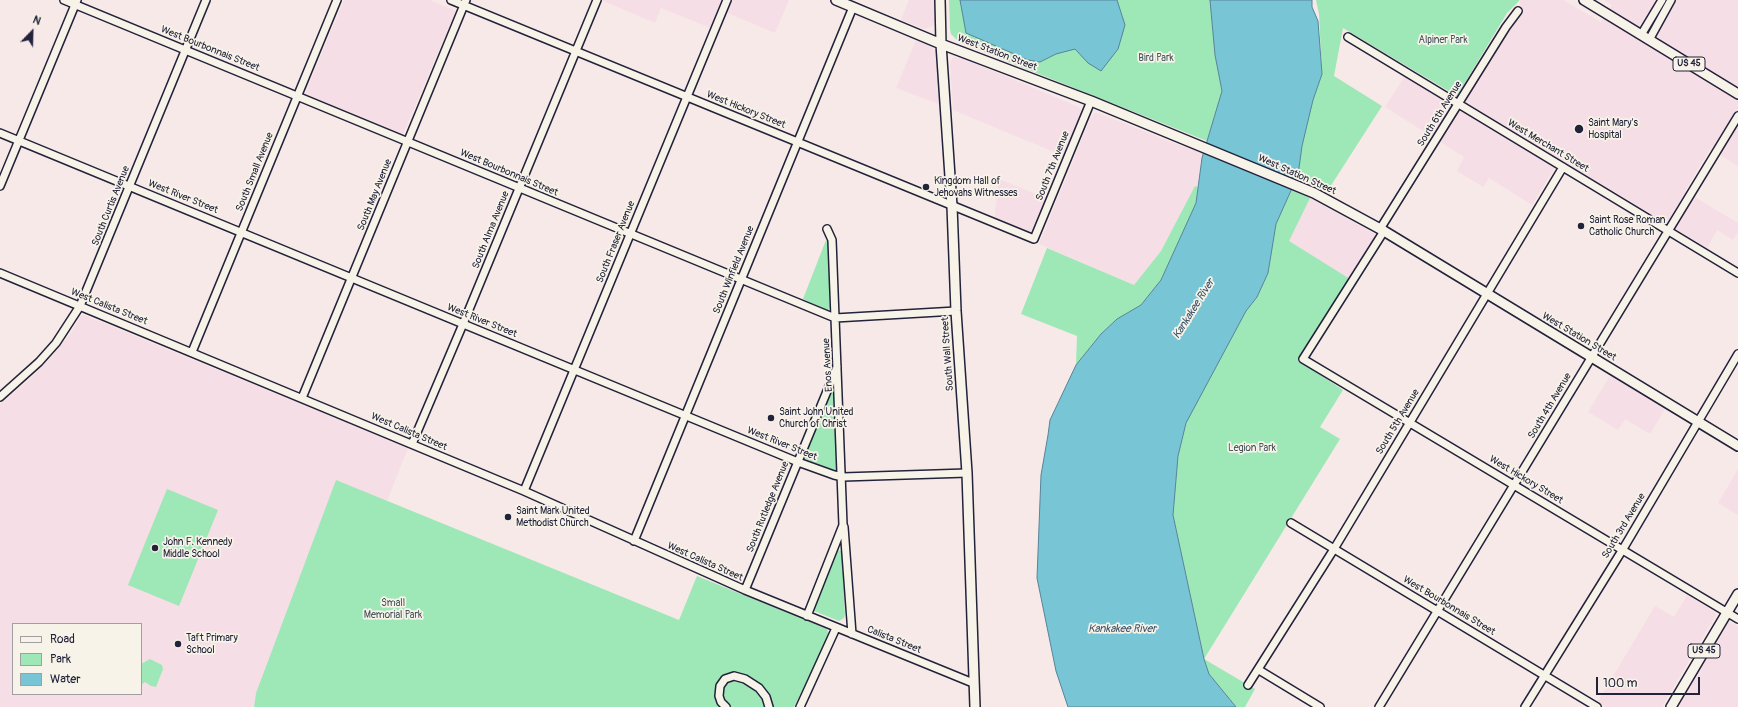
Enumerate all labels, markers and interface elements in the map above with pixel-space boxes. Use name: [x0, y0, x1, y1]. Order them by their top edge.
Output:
north arrow: [12, 12, 52, 52]
text: N: [31, 13, 43, 28]
street label: West Bourbonnais Street: [159, 24, 261, 74]
street label: West Station Street: [955, 32, 1039, 74]
park label: Alpiner Park: [1418, 34, 1468, 46]
park label: Bird Park: [1138, 52, 1174, 64]
road number: US 45: [1673, 57, 1705, 71]
street label: South 6th Avenue: [1415, 79, 1465, 149]
street label: West Hickory Street: [705, 89, 787, 131]
street label: West Merchant Street: [1505, 117, 1591, 175]
place label: Saint Mary's Hospital: [1588, 117, 1638, 140]
marker: Saint Mary's Hospital: [1573, 123, 1585, 135]
street label: South 7th Avenue: [1034, 129, 1072, 203]
street label: South Small Avenue: [234, 131, 276, 213]
street label: West Bourbonnais Street: [458, 147, 560, 199]
street label: West Station Street: [1256, 152, 1338, 198]
street label: South May Avenue: [355, 157, 395, 233]
street label: South Curtis Avenue: [90, 164, 132, 248]
place label: Kingdom Hall of Jehovahs Witnesses: [934, 175, 1018, 198]
street label: West River Street: [146, 178, 220, 216]
marker: Kingdom Hall of Jehovahs Witnesses: [921, 182, 931, 192]
street label: South Alma Avenue: [470, 190, 512, 270]
street label: South Fraser Avenue: [594, 199, 638, 285]
place label: Saint Rose Roman Catholic Church: [1589, 214, 1665, 238]
marker: Saint Rose Roman Catholic Church: [1576, 221, 1586, 231]
street label: South Winfield Avenue: [711, 224, 757, 316]
water label: Kankakee River: [1170, 277, 1218, 341]
street label: West Calista Street: [69, 286, 149, 328]
street label: West River Street: [445, 302, 519, 340]
street label: West Station Street: [1540, 310, 1618, 364]
street label: South Wall Street: [939, 316, 957, 392]
street label: Enos Avenue: [821, 338, 835, 392]
street label: South 4th Avenue: [1526, 371, 1574, 441]
street label: South 5th Avenue: [1374, 387, 1422, 457]
place label: Saint John United Church of Christ: [779, 406, 854, 430]
street label: West Calista Street: [369, 411, 449, 453]
marker: Saint John United Church of Christ: [766, 413, 776, 423]
street label: West River Street: [745, 425, 819, 463]
park label: Legion Park: [1228, 442, 1276, 454]
street label: West Hickory Street: [1487, 453, 1565, 507]
street label: South Rutledge Avenue: [744, 460, 792, 554]
street label: South 3rd Avenue: [1600, 491, 1648, 561]
place label: Saint Mark United Methodist Church: [516, 505, 590, 528]
marker: Saint Mark United Methodist Church: [503, 512, 513, 522]
place label: John F. Kennedy Middle School: [163, 536, 232, 560]
street label: West Calista Street: [665, 540, 745, 584]
marker: John F. Kennedy Middle School: [150, 543, 160, 553]
street label: West Bourbonnais Street: [1401, 574, 1497, 638]
park label: Small Memorial Park: [364, 597, 422, 620]
water label: Kankakee River: [1088, 622, 1156, 636]
legend: [12, 623, 142, 695]
street label: Calista Street: [865, 624, 923, 656]
text: Road: [50, 632, 75, 647]
place label: Taft Primary School: [186, 632, 238, 656]
marker: Taft Primary School: [173, 639, 183, 649]
road number: US 45: [1688, 644, 1720, 658]
text: Park: [50, 652, 71, 667]
scale bar: [1598, 669, 1702, 695]
text: Water: [50, 672, 81, 687]
text: 100 m: [1603, 676, 1637, 691]

